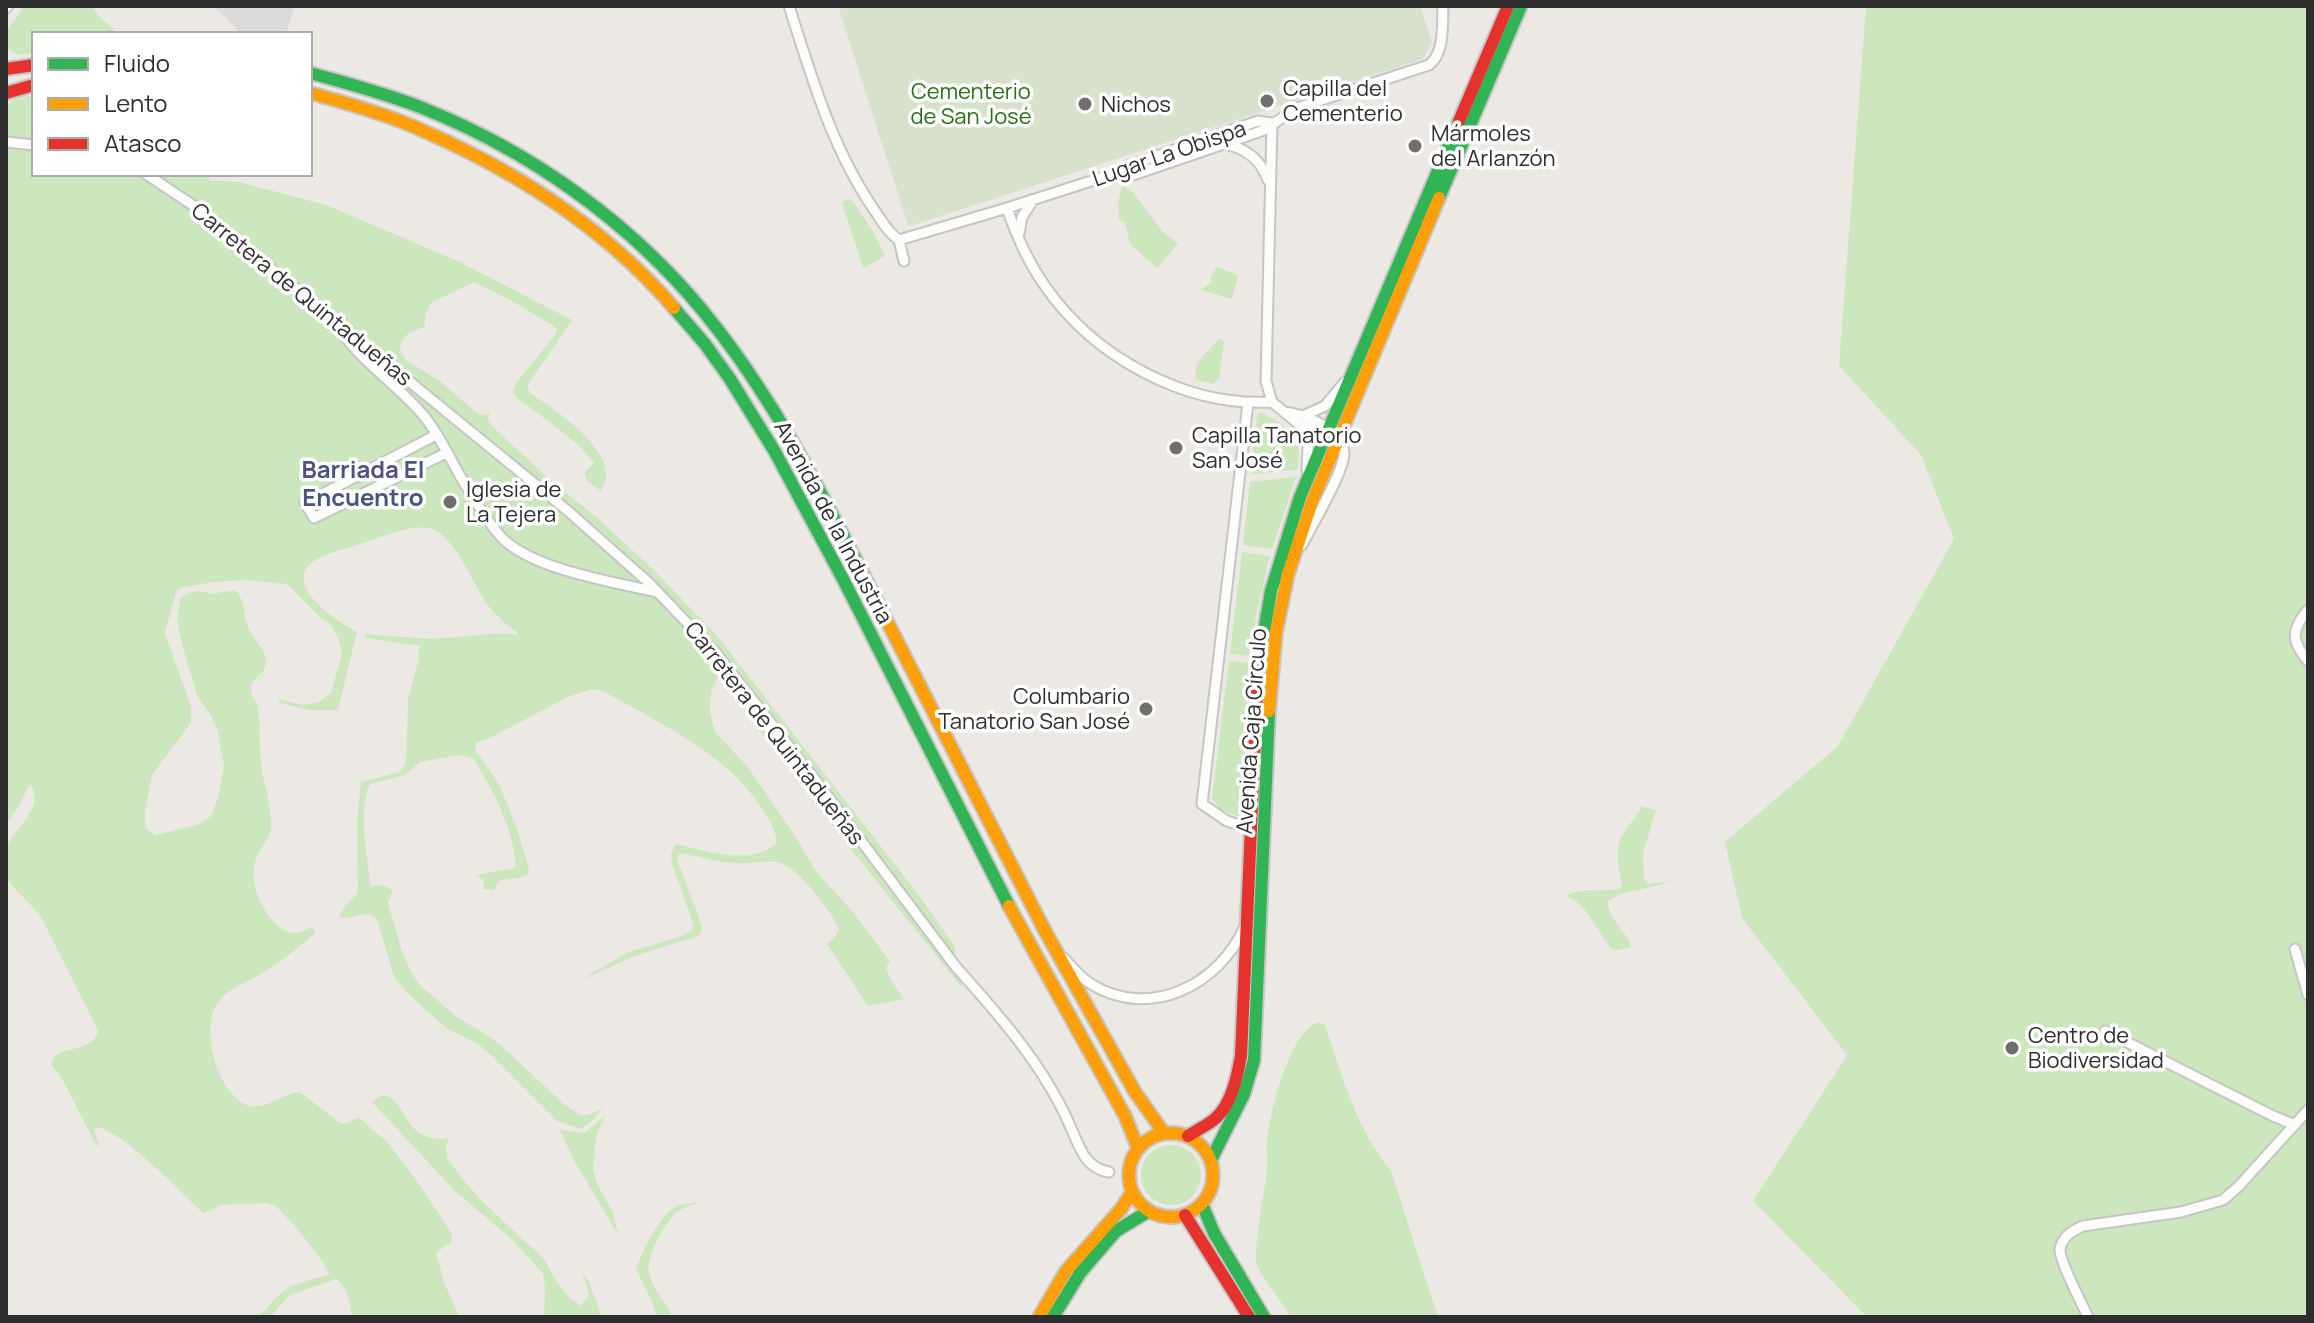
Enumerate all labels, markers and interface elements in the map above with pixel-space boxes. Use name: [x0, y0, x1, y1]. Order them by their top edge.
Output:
legend: [32, 32, 312, 176]
text: Fluido: [104, 46, 170, 79]
place label: Capilla del Cementerio: [1283, 73, 1403, 128]
park label: Cementerio de San José: [910, 76, 1032, 131]
text: Lento: [104, 86, 168, 119]
place label: Nichos: [1101, 89, 1171, 119]
marker: Capilla del Cementerio: [1258, 92, 1276, 110]
marker: Nichos: [1076, 95, 1094, 113]
street label: Lugar La Obispa: [1088, 113, 1250, 193]
place label: Mármoles del Arlanzón: [1431, 118, 1556, 173]
text: Atasco: [104, 126, 181, 159]
marker: Mármoles del Arlanzón: [1406, 137, 1424, 155]
street label: Carretera de Quintadueñas: [185, 195, 419, 393]
street label: Avenida de la Industria: [768, 415, 900, 629]
place label: Capilla Tanatorio San José: [1192, 420, 1362, 475]
marker: Capilla Tanatorio San José: [1167, 439, 1185, 457]
district label: Barriada El Encuentro: [302, 452, 424, 513]
place label: Iglesia de La Tejera: [466, 474, 561, 529]
marker: Iglesia de La Tejera: [441, 493, 459, 511]
street label: Carretera de Quintadueñas: [678, 615, 872, 851]
street label: Avenida Caja Círculo: [1229, 627, 1273, 835]
place label: Columbario Tanatorio San José: [938, 681, 1130, 736]
marker: Columbario Tanatorio San José: [1137, 700, 1155, 718]
place label: Centro de Biodiversidad: [2028, 1020, 2164, 1075]
marker: Centro de Biodiversidad: [2003, 1039, 2021, 1057]

